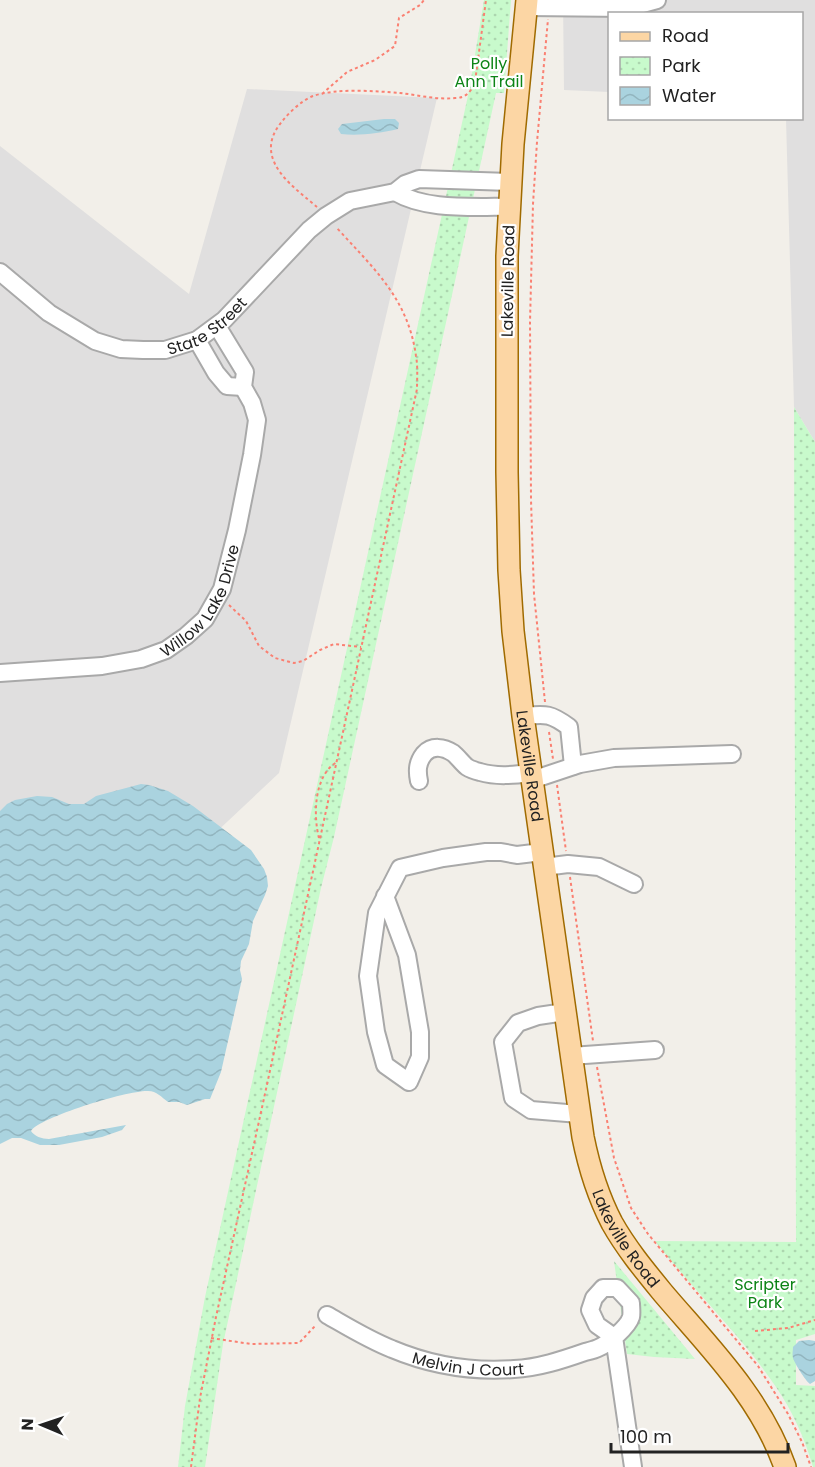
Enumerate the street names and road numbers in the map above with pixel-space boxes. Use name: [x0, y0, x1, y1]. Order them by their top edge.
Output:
street label: Lakeville Road: [496, 225, 520, 337]
street label: State Street: [164, 291, 252, 360]
street label: Willow Lake Drive: [155, 542, 244, 662]
street label: Lakeville Road: [511, 709, 549, 823]
street label: Lakeville Road: [587, 1186, 665, 1292]
street label: Melvin J Court: [410, 1346, 525, 1381]

